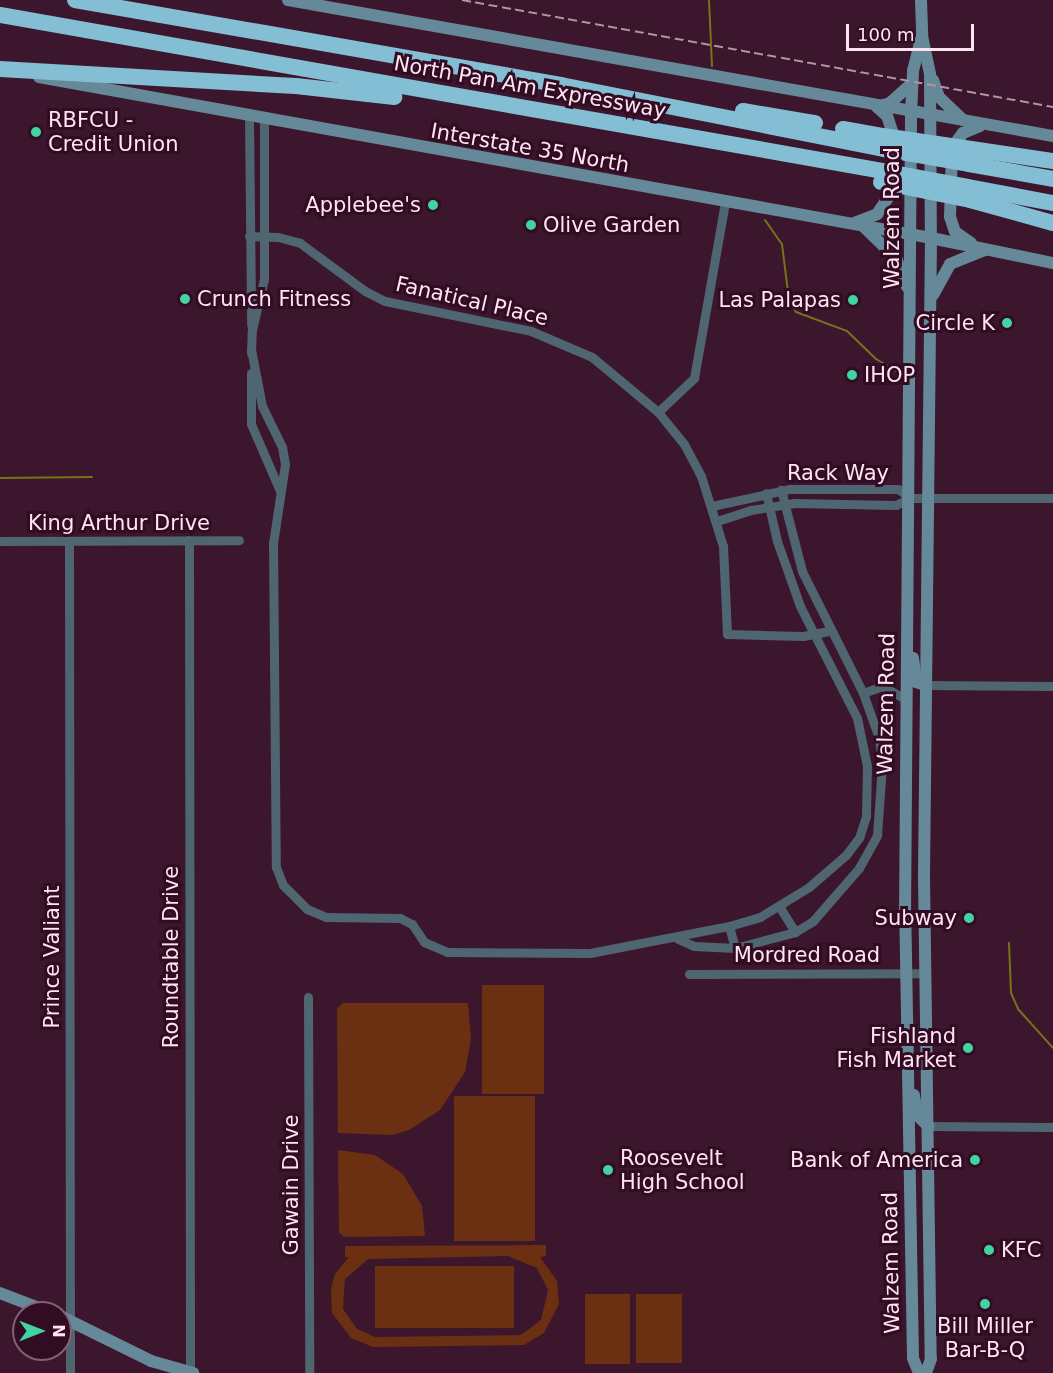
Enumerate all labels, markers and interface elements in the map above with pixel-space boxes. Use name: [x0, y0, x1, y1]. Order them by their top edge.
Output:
scale bar: [849, 12, 976, 50]
text: 100 m: [857, 24, 915, 45]
street label: North Pan Am Expressway: [392, 51, 668, 123]
place label: RBFCU - Credit Union: [48, 107, 179, 157]
street label: Interstate 35 North: [429, 118, 631, 178]
marker: RBFCU - Credit Union: [29, 125, 43, 139]
street label: Walzem Road: [879, 147, 905, 289]
place label: Applebee's: [305, 192, 421, 218]
marker: Applebee's: [426, 198, 440, 212]
place label: Olive Garden: [543, 212, 680, 238]
marker: Olive Garden: [524, 218, 538, 232]
street label: Fanatical Place: [393, 271, 551, 331]
place label: Crunch Fitness: [197, 286, 351, 312]
place label: Las Palapas: [718, 287, 841, 313]
marker: Crunch Fitness: [178, 292, 192, 306]
marker: Las Palapas: [846, 293, 860, 307]
place label: Circle K: [916, 310, 995, 336]
marker: Circle K: [1000, 316, 1014, 330]
place label: IHOP: [864, 362, 915, 388]
marker: IHOP: [845, 368, 859, 382]
street label: Rack Way: [787, 460, 889, 486]
street label: King Arthur Drive: [28, 510, 210, 536]
street label: Walzem Road: [872, 633, 900, 775]
street label: Roundtable Drive: [158, 866, 184, 1048]
street label: Prince Valiant: [39, 886, 65, 1028]
place label: Subway: [875, 905, 957, 931]
marker: Subway: [962, 911, 976, 925]
street label: Mordred Road: [734, 942, 880, 968]
place label: Fishland Fish Market: [837, 1023, 956, 1073]
marker: Fishland Fish Market: [961, 1041, 975, 1055]
street label: Gawain Drive: [278, 1115, 304, 1255]
place label: Roosevelt High School: [620, 1145, 745, 1195]
place label: Bank of America: [790, 1147, 963, 1173]
marker: Bank of America: [968, 1153, 982, 1167]
marker: Roosevelt High School: [601, 1163, 615, 1177]
street label: Walzem Road: [877, 1192, 905, 1334]
place label: KFC: [1001, 1237, 1042, 1263]
marker: KFC: [982, 1243, 996, 1257]
marker: Bill Miller Bar-B-Q: [978, 1297, 992, 1311]
north arrow: [12, 1301, 72, 1361]
place label: Bill Miller Bar-B-Q: [937, 1313, 1033, 1363]
text: N: [49, 1324, 68, 1338]

